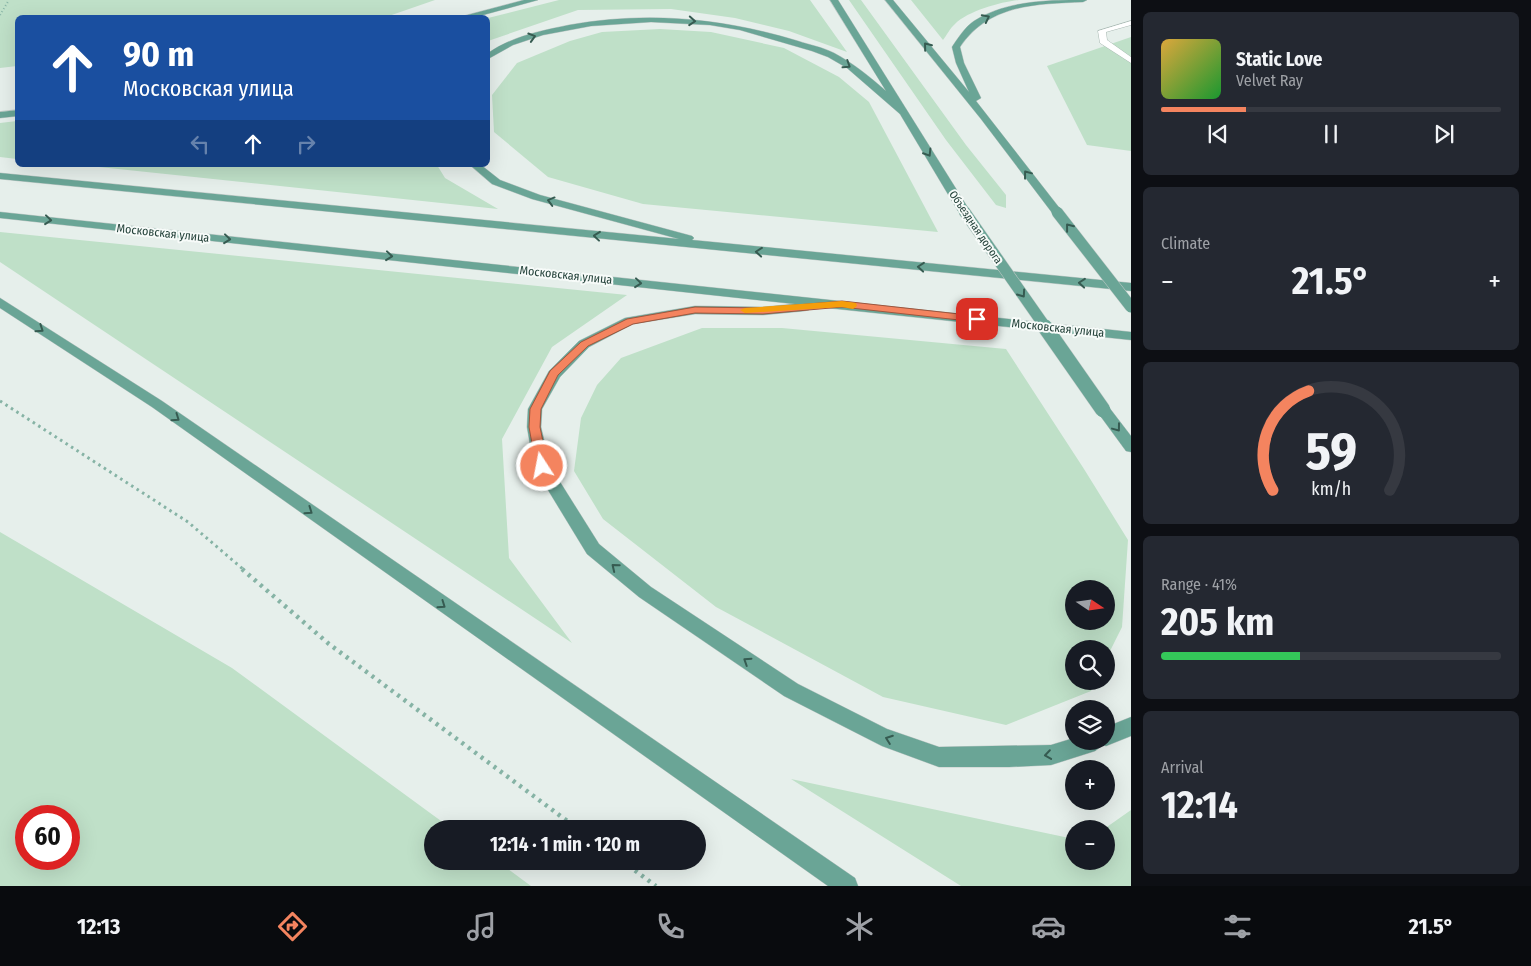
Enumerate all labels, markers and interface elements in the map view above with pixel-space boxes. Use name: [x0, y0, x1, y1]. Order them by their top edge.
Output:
one-way arrow: [981, 14, 990, 24]
one-way arrow: [689, 16, 697, 27]
one-way arrow: [527, 32, 535, 42]
text: 90 m: [123, 33, 194, 75]
icon: ahead: [40, 35, 105, 100]
one-way arrow: [924, 43, 932, 52]
text: Static Love: [1236, 48, 1323, 71]
one-way arrow: [842, 59, 851, 69]
text: Velvet Ray: [1236, 71, 1303, 90]
text: Московская улица: [123, 75, 294, 102]
icon: previous: [1204, 120, 1232, 148]
icon: pause: [1317, 120, 1345, 148]
icon: next: [1430, 120, 1458, 148]
icon: left: [186, 130, 214, 158]
icon: ahead: [239, 130, 267, 158]
icon: right: [292, 130, 320, 158]
one-way arrow: [921, 147, 931, 156]
one-way arrow: [1025, 171, 1033, 180]
street label: Объездная дорога: [946, 188, 1005, 266]
one-way arrow: [547, 196, 555, 207]
one-way arrow: [45, 215, 53, 226]
street label: Московская улица: [116, 221, 210, 245]
one-way arrow: [1066, 224, 1074, 233]
one-way arrow: [593, 231, 601, 242]
one-way arrow: [224, 233, 232, 244]
text: Climate: [1161, 234, 1210, 253]
one-way arrow: [755, 247, 763, 258]
one-way arrow: [385, 251, 393, 262]
text: 21.5°: [1292, 258, 1370, 304]
one-way arrow: [916, 262, 924, 273]
street label: Московская улица: [519, 263, 613, 287]
text: −: [1161, 265, 1174, 298]
text: +: [1488, 265, 1501, 298]
one-way arrow: [634, 277, 642, 288]
one-way arrow: [1078, 277, 1086, 288]
one-way arrow: [1016, 288, 1025, 298]
pin: [956, 298, 998, 340]
icon: arrive: [963, 305, 991, 333]
street label: Московская улица: [1011, 316, 1105, 340]
one-way arrow: [35, 323, 44, 333]
one-way arrow: [171, 412, 180, 421]
text: 59: [1305, 420, 1357, 483]
one-way arrow: [1111, 422, 1120, 432]
position arrow: [515, 439, 567, 491]
text: km/h: [1311, 478, 1351, 500]
one-way arrow: [304, 505, 313, 514]
one-way arrow: [611, 563, 620, 572]
text: Range · 41%: [1161, 575, 1237, 594]
north arrow: [1065, 580, 1115, 630]
map controls: [1065, 580, 1115, 870]
one-way arrow: [436, 599, 446, 608]
text: 205 km: [1161, 599, 1274, 645]
button: search: [1065, 640, 1115, 690]
one-way arrow: [743, 658, 752, 668]
button: layers: [1065, 700, 1115, 750]
one-way arrow: [885, 735, 894, 745]
one-way arrow: [1044, 749, 1052, 760]
text: Arrival: [1161, 758, 1203, 777]
button: +: [1065, 760, 1115, 810]
text: 12:14: [1161, 782, 1238, 828]
speed limit sign: 60: [15, 805, 80, 870]
button: −: [1065, 820, 1115, 870]
text: 12:14 · 1 min · 120 m: [490, 833, 640, 856]
icon: directions: [275, 909, 310, 944]
icon: music: [464, 909, 499, 944]
icon: phone: [653, 909, 688, 944]
icon: climate: [842, 909, 877, 944]
icon: car: [1031, 909, 1066, 944]
icon: filters: [1220, 909, 1255, 944]
text: 12:13: [77, 913, 121, 940]
text: 21.5°: [1409, 913, 1454, 940]

